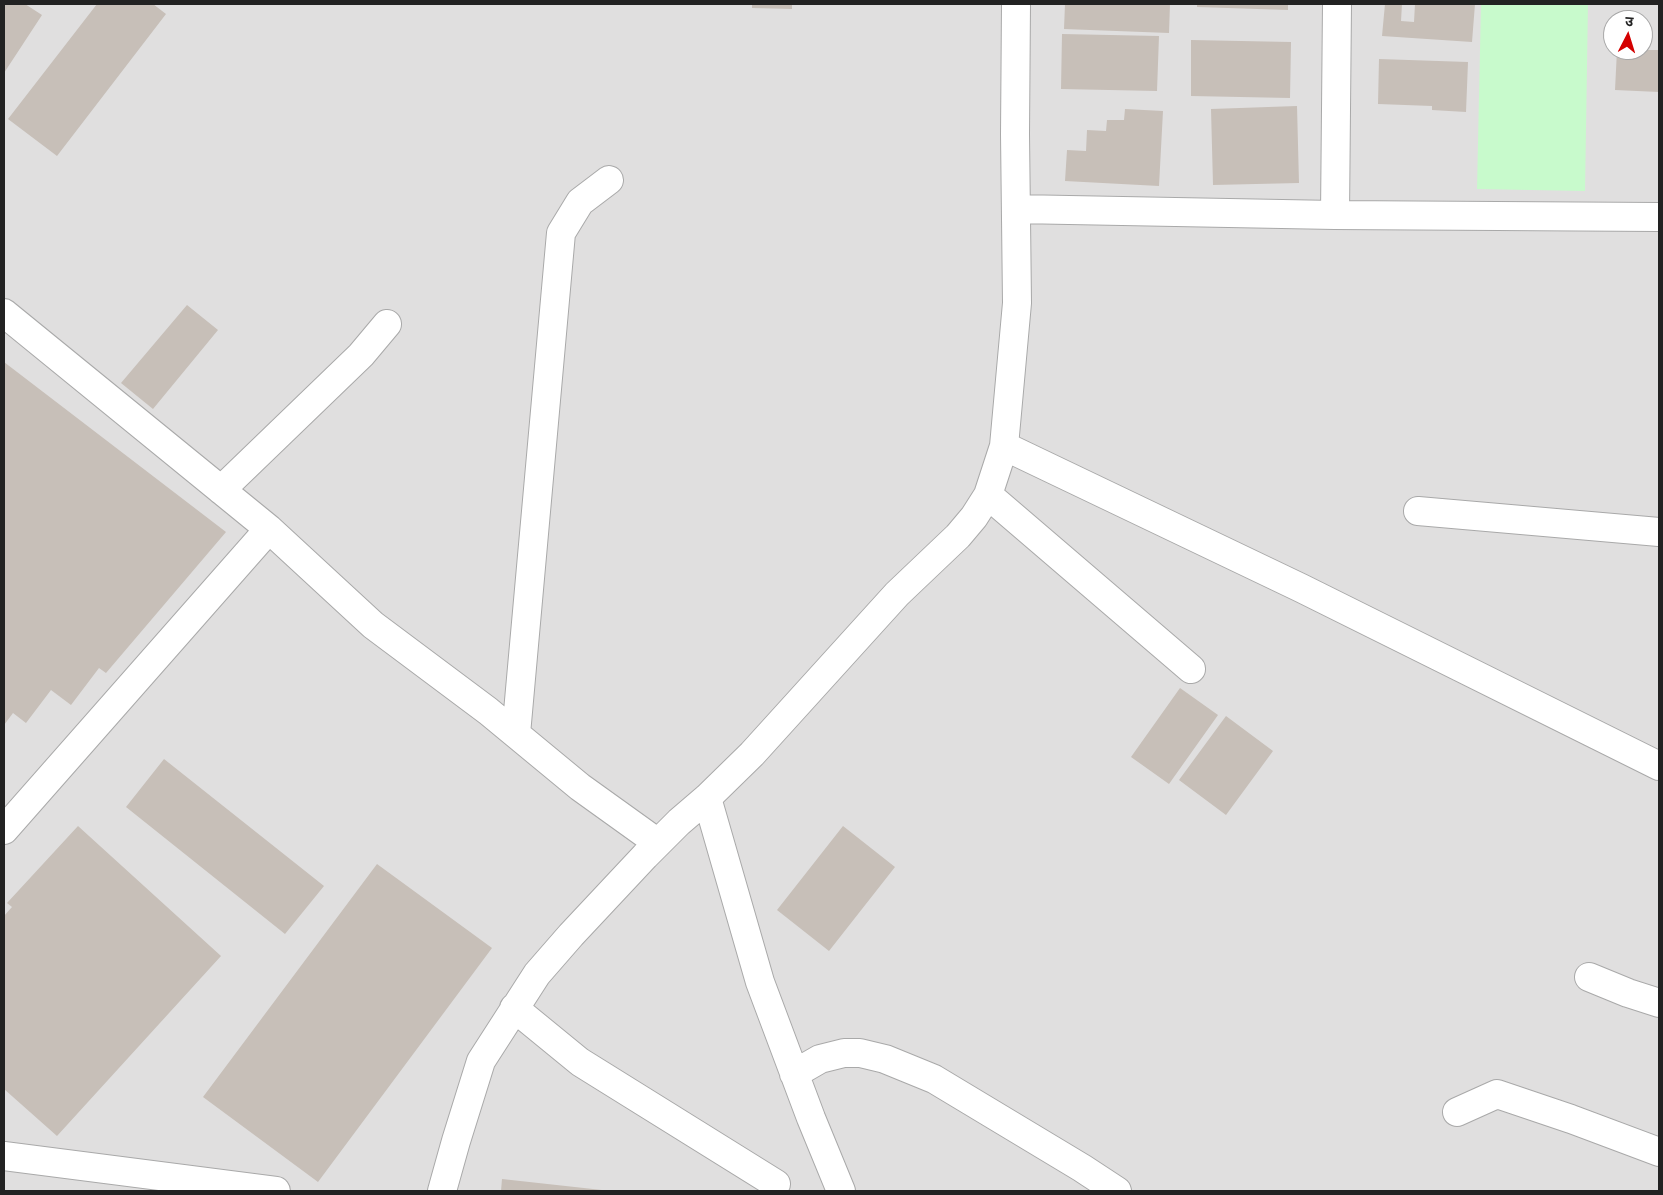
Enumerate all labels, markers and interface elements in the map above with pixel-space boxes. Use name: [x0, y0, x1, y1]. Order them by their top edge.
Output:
north arrow: [1603, 10, 1653, 60]
text: उ: [1624, 12, 1634, 29]

